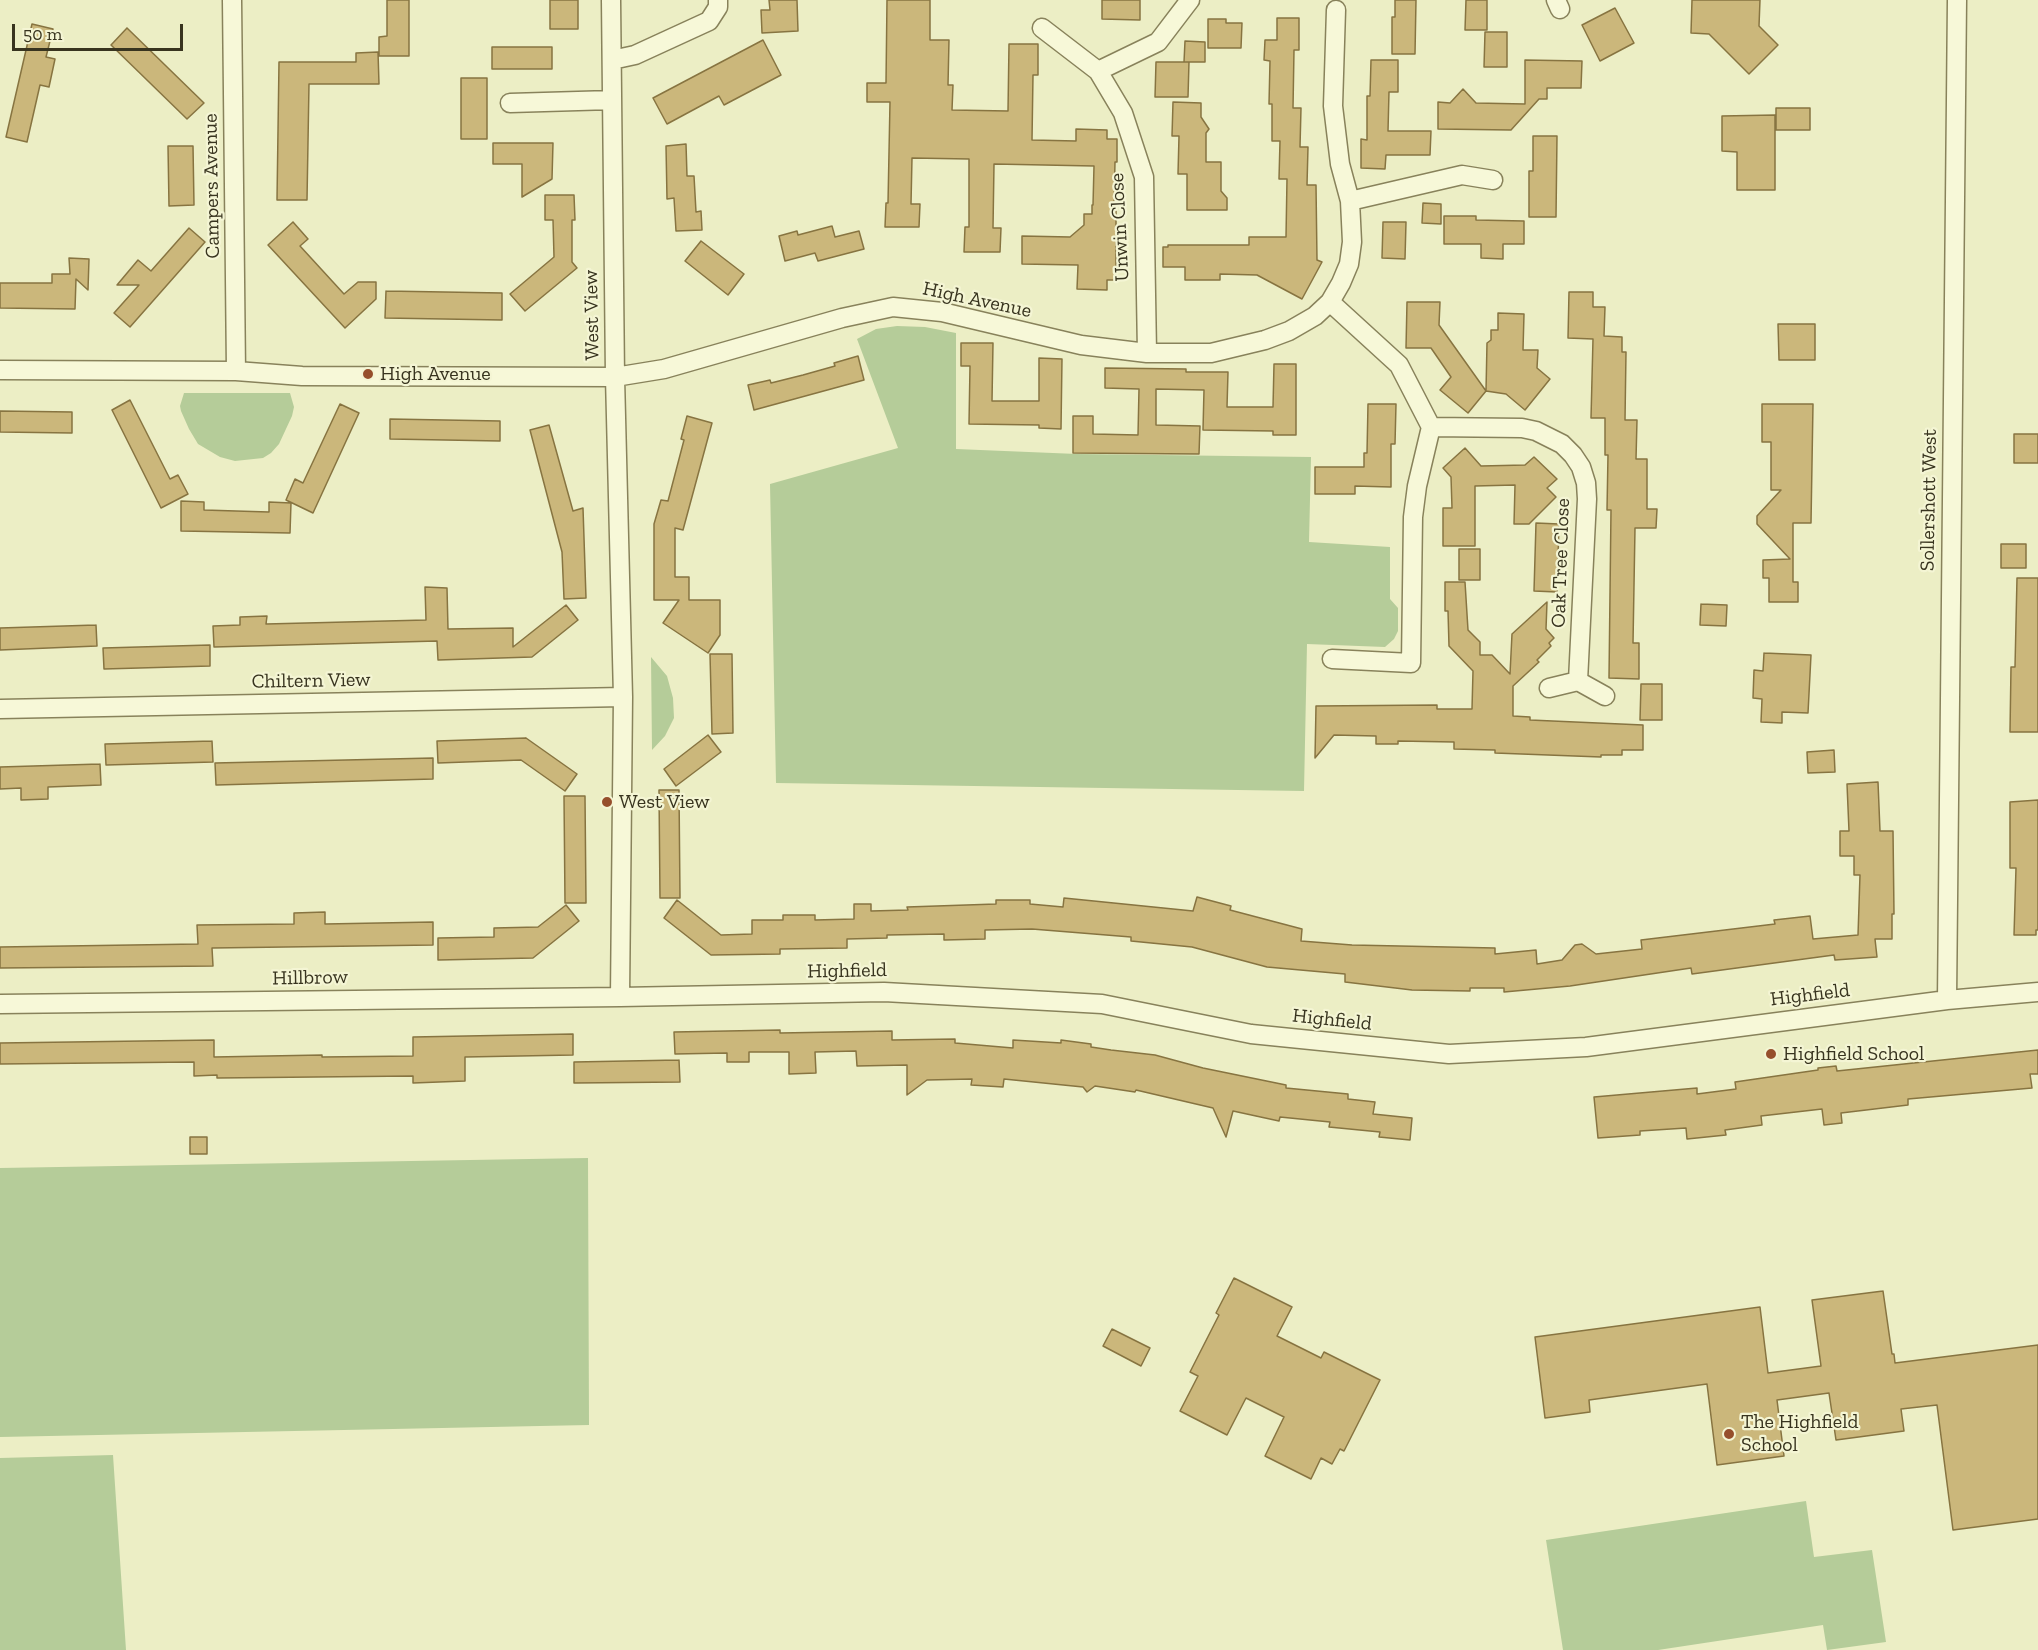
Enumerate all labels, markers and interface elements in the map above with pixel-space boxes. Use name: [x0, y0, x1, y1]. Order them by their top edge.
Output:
scale bar: [15, 12, 186, 50]
text: 50 m: [23, 23, 62, 45]
street label: Campers Avenue: [199, 113, 225, 259]
street label: Unwin Close: [1105, 172, 1135, 282]
street label: West View: [579, 270, 605, 360]
street label: High Avenue: [920, 277, 1034, 323]
place label: High Avenue: [380, 362, 491, 386]
marker: High Avenue: [361, 367, 375, 381]
street label: Sollershott West: [1916, 429, 1942, 571]
street label: Oak Tree Close: [1547, 498, 1575, 628]
street label: Chiltern View: [251, 668, 371, 694]
place label: West View: [619, 790, 710, 814]
marker: West View: [600, 795, 614, 809]
street label: Highfield: [807, 958, 887, 984]
street label: Hillbrow: [272, 965, 348, 991]
street label: Highfield: [1769, 978, 1851, 1012]
street label: Highfield: [1291, 1004, 1373, 1036]
place label: Highfield School: [1783, 1042, 1924, 1066]
marker: Highfield School: [1764, 1047, 1778, 1061]
place label: The Highfield School: [1741, 1410, 1858, 1457]
marker: The Highfield School: [1722, 1427, 1736, 1441]

